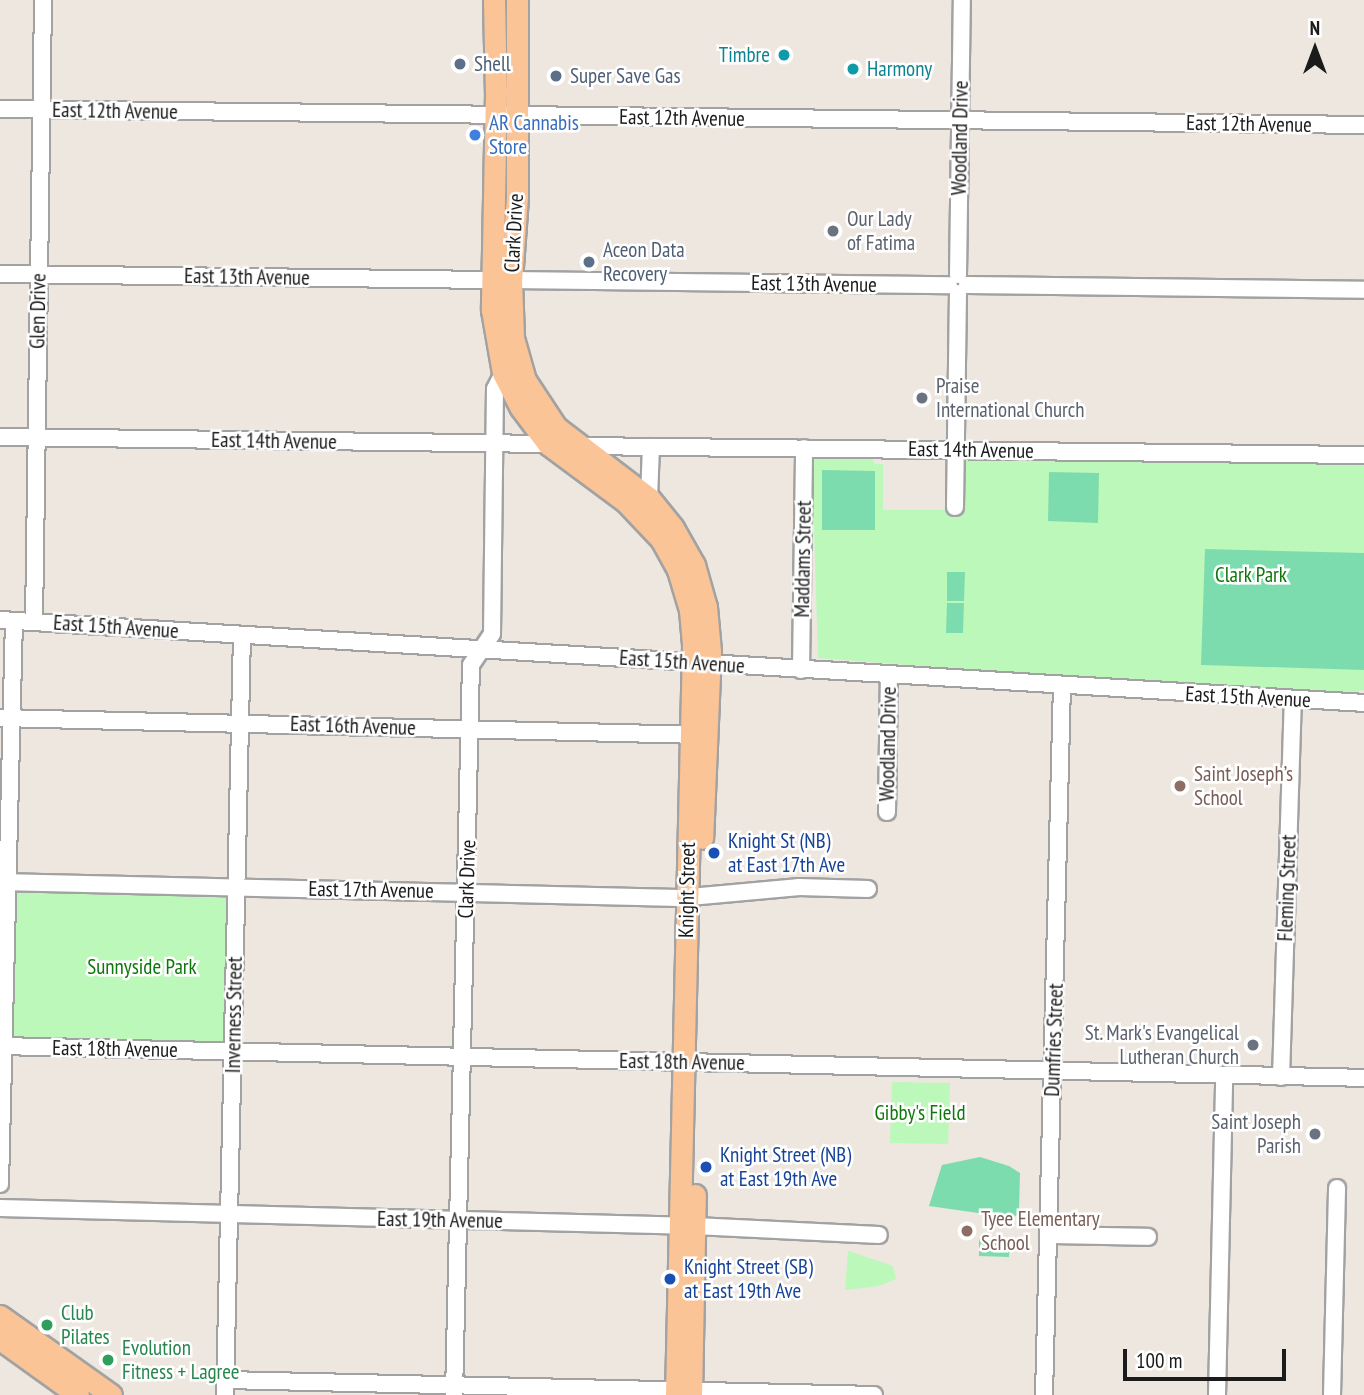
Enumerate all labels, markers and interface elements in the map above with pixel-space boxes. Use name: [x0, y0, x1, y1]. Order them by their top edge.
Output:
north arrow: [1280, 14, 1350, 84]
text: N: [1310, 16, 1320, 40]
place label: Timbre: [719, 42, 770, 68]
marker: Timbre: [776, 47, 792, 63]
place label: Shell: [474, 51, 511, 77]
marker: Shell: [452, 56, 468, 72]
place label: Harmony: [867, 56, 932, 82]
marker: Harmony: [845, 61, 861, 77]
place label: Super Save Gas: [570, 63, 681, 89]
marker: Super Save Gas: [548, 68, 564, 84]
street label: Woodland Drive: [946, 80, 974, 196]
street label: East 12th Avenue: [52, 97, 178, 125]
street label: East 12th Avenue: [619, 104, 745, 132]
place label: AR Cannabis Store: [489, 110, 579, 160]
street label: East 12th Avenue: [1186, 110, 1312, 138]
marker: AR Cannabis Store: [467, 127, 483, 143]
street label: Clark Drive: [499, 193, 529, 273]
place label: Our Lady of Fatima: [847, 206, 915, 256]
marker: Our Lady of Fatima: [825, 223, 841, 239]
place label: Aceon Data Recovery: [603, 237, 685, 287]
marker: Aceon Data Recovery: [581, 254, 597, 270]
street label: East 13th Avenue: [184, 263, 310, 291]
street label: East 13th Avenue: [751, 270, 877, 298]
street label: Glen Drive: [25, 273, 51, 349]
place label: Praise International Church: [936, 373, 1085, 423]
marker: Praise International Church: [914, 390, 930, 406]
street label: East 14th Avenue: [211, 427, 337, 455]
street label: East 14th Avenue: [908, 436, 1034, 464]
street label: Maddams Street: [789, 500, 817, 618]
park label: Clark Park: [1215, 562, 1287, 588]
street label: East 15th Avenue: [52, 610, 180, 644]
street label: East 15th Avenue: [618, 645, 746, 679]
street label: East 15th Avenue: [1184, 681, 1312, 713]
street label: Woodland Drive: [874, 686, 902, 802]
street label: East 16th Avenue: [289, 711, 417, 741]
place label: Saint Joseph’s School: [1194, 761, 1293, 811]
marker: Saint Joseph’s School: [1172, 778, 1188, 794]
place label: Knight St (NB) at East 17th Ave: [728, 828, 846, 878]
street label: Fleming Street: [1273, 834, 1301, 942]
street label: Clark Drive: [453, 839, 481, 919]
street label: Knight Street: [674, 842, 700, 938]
marker: Knight St (NB) at East 17th Ave: [706, 845, 722, 861]
street label: East 17th Avenue: [308, 876, 434, 904]
park label: Sunnyside Park: [87, 954, 197, 980]
street label: Inverness Street: [220, 956, 248, 1074]
street label: Dumfries Street: [1039, 983, 1069, 1097]
place label: St. Mark's Evangelical Lutheran Church: [1083, 1020, 1239, 1070]
street label: East 18th Avenue: [52, 1035, 178, 1063]
marker: St. Mark's Evangelical Lutheran Church: [1245, 1037, 1261, 1053]
street label: East 18th Avenue: [619, 1048, 745, 1076]
park label: Gibby's Field: [875, 1100, 965, 1126]
place label: Saint Joseph Parish: [1211, 1109, 1301, 1159]
marker: Saint Joseph Parish: [1307, 1126, 1323, 1142]
place label: Knight Street (NB) at East 19th Ave: [720, 1142, 851, 1192]
marker: Knight Street (NB) at East 19th Ave: [698, 1159, 714, 1175]
street label: East 19th Avenue: [377, 1206, 503, 1234]
place label: Tyee Elementary School: [981, 1206, 1100, 1256]
marker: Tyee Elementary School: [959, 1223, 975, 1239]
place label: Knight Street (SB) at East 19th Ave: [684, 1254, 813, 1304]
marker: Knight Street (SB) at East 19th Ave: [662, 1271, 678, 1287]
place label: Club Pilates: [61, 1300, 110, 1350]
marker: Club Pilates: [39, 1317, 55, 1333]
place label: Evolution Fitness + Lagree: [122, 1335, 240, 1385]
scale bar: [1126, 1336, 1289, 1380]
text: 100 m: [1136, 1347, 1182, 1374]
marker: Evolution Fitness + Lagree: [100, 1352, 116, 1368]

